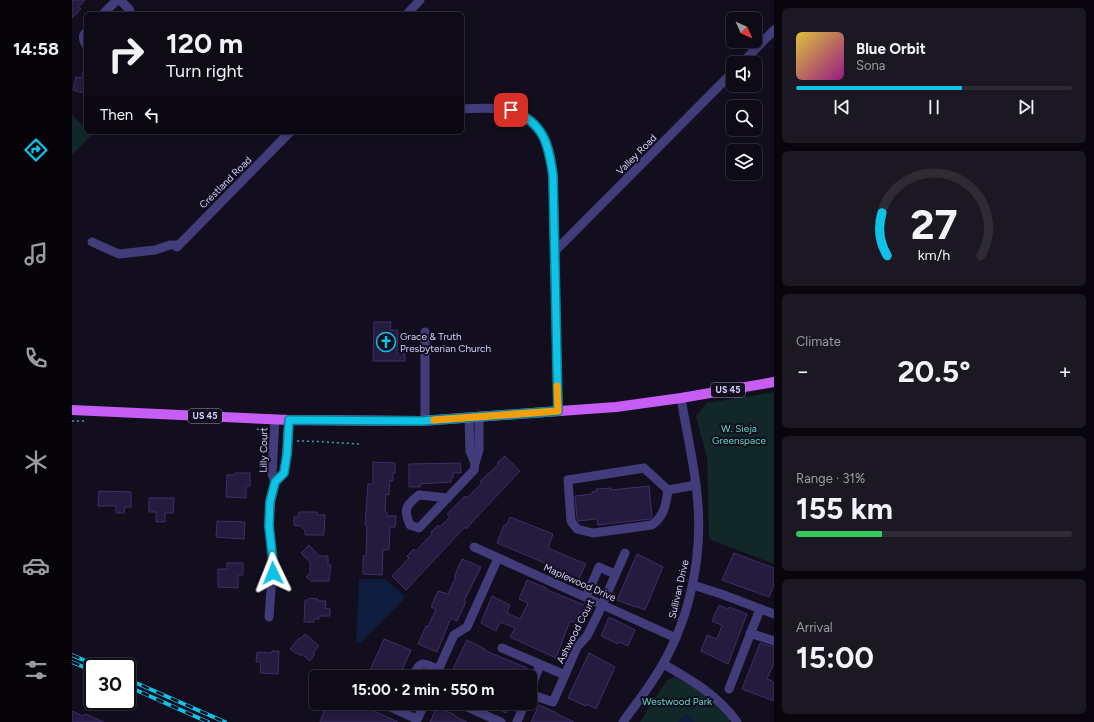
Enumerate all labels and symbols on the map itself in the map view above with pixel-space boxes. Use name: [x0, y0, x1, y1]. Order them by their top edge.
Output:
north arrow: [726, 12, 762, 48]
pin: [494, 93, 528, 127]
street label: Valley Road: [613, 131, 659, 177]
street label: Crestland Road: [196, 153, 254, 211]
place label: Grace & Truth Presbyterian Church: [400, 330, 491, 355]
church icon: Grace & Truth Presbyterian Church: [375, 331, 397, 353]
road number: US 45: [711, 383, 745, 397]
road number: US 45: [188, 409, 222, 423]
park label: W. Sieja Greenspace: [712, 422, 767, 447]
street label: Lilly Court: [257, 427, 270, 473]
position arrow: [252, 552, 294, 594]
street label: Sullivan Drive: [665, 558, 692, 620]
street label: Maplewood Drive: [542, 561, 618, 604]
street label: Ashwood Court: [554, 597, 597, 666]
speed limit sign: 30: [84, 658, 136, 710]
park label: Westwood Park: [642, 695, 712, 708]

